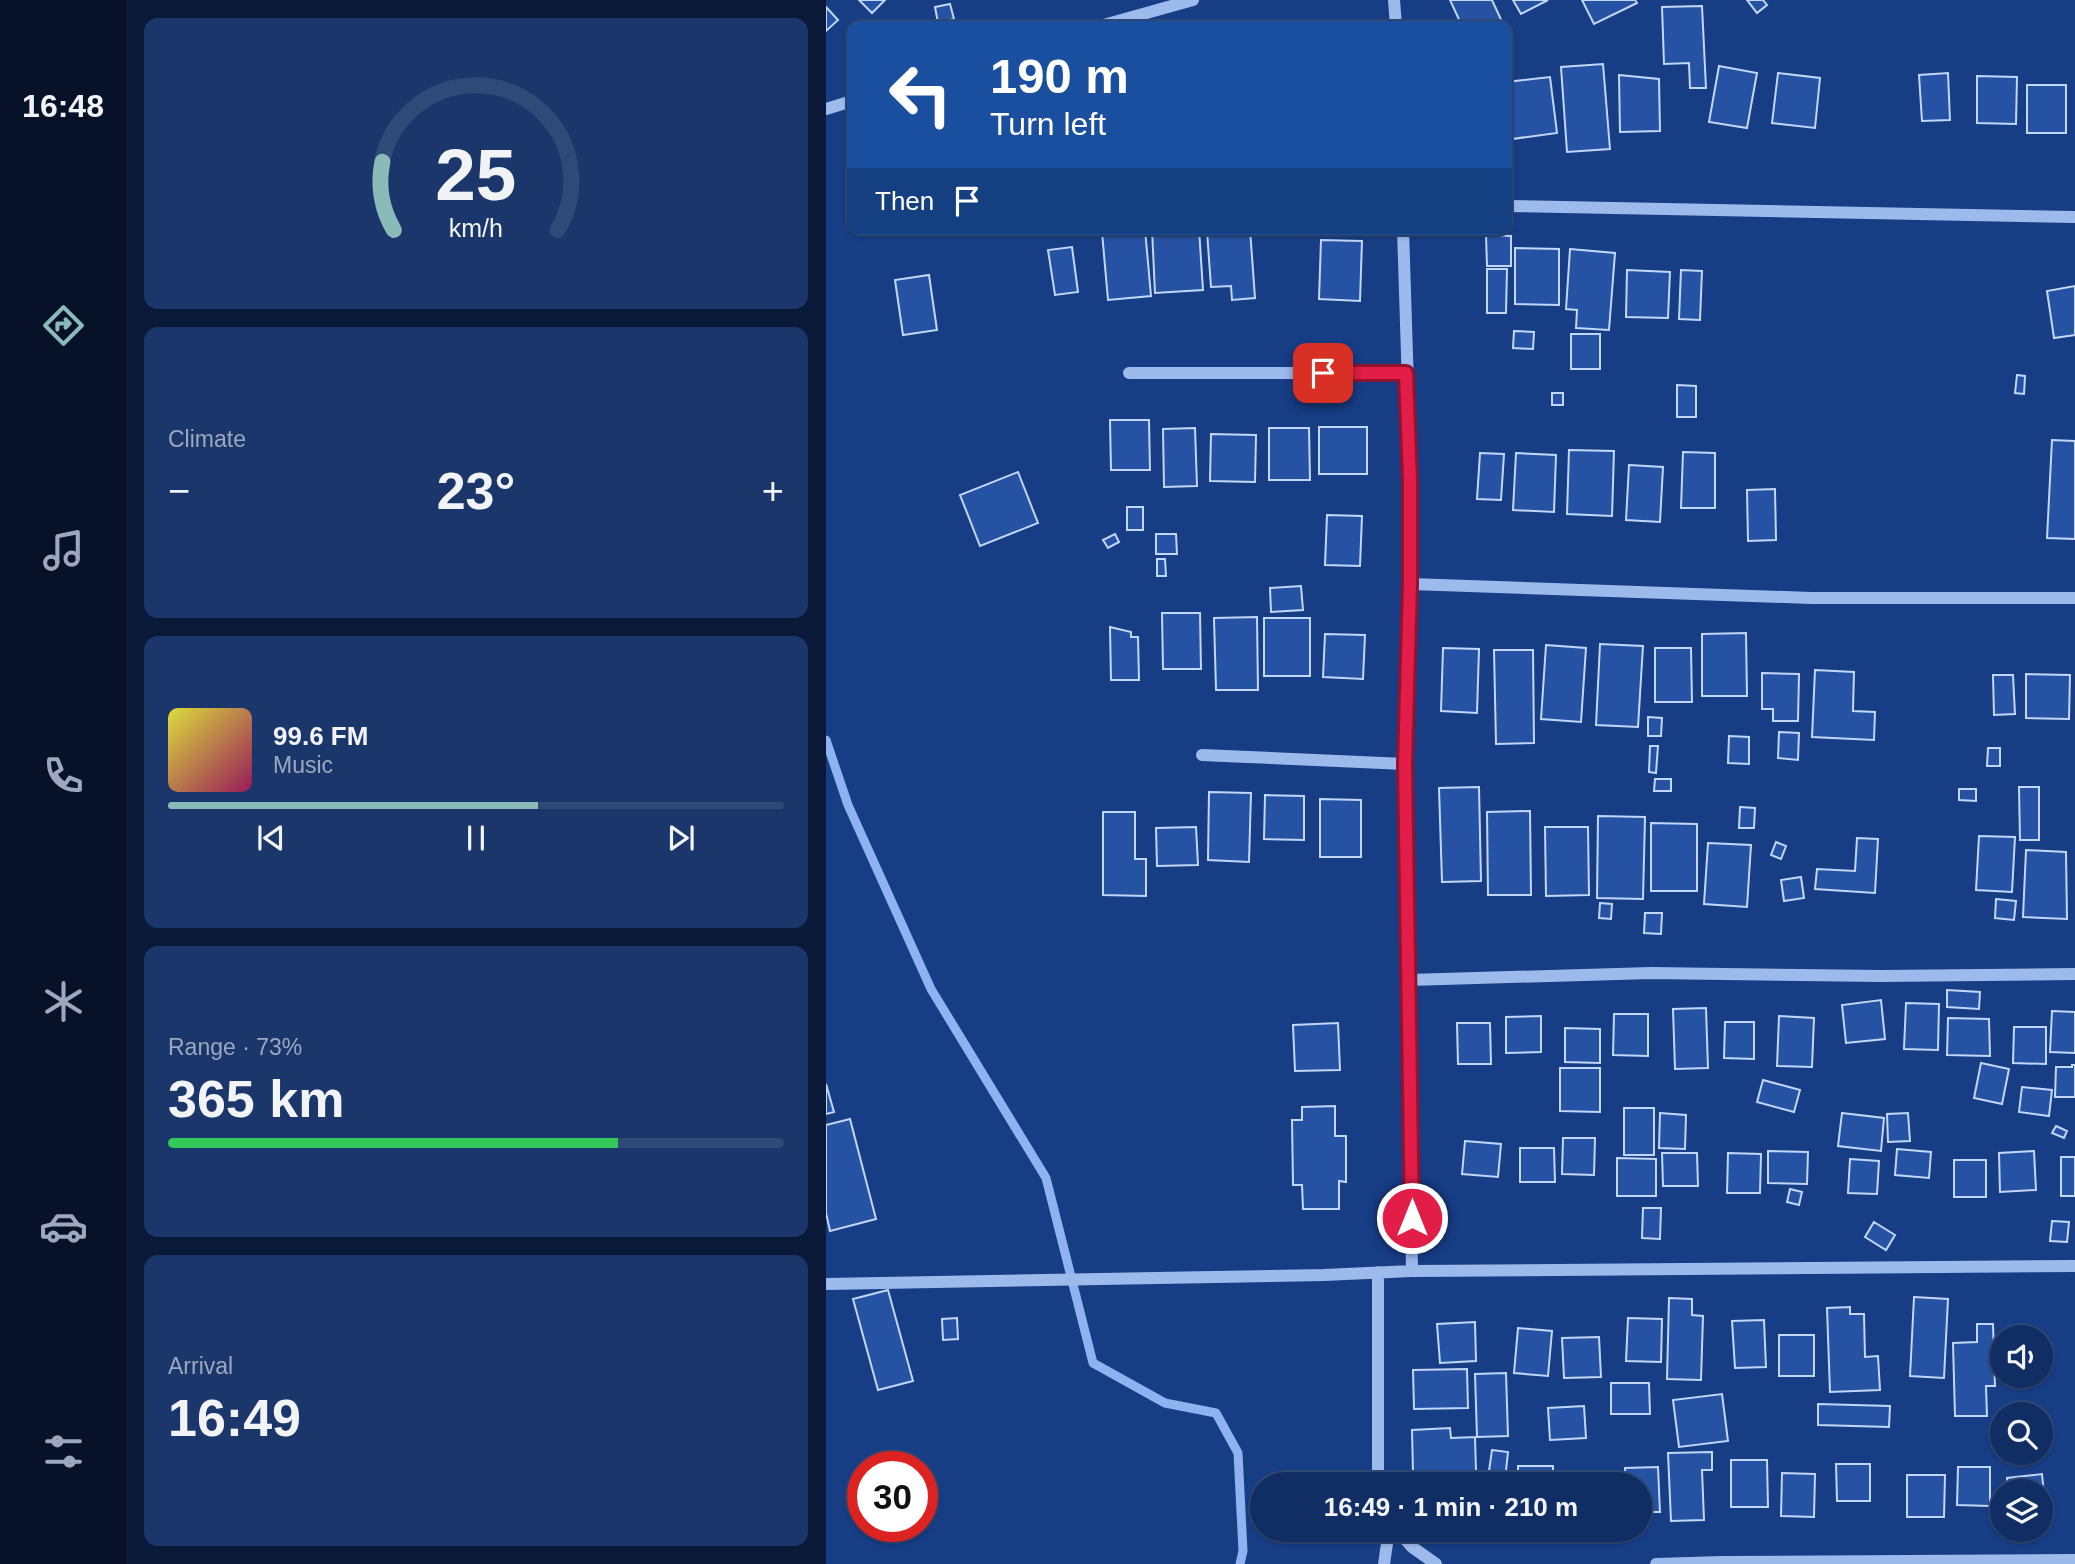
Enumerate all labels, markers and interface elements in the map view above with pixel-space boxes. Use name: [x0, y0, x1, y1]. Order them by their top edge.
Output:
icon: left: [875, 49, 966, 140]
text: 190 m: [990, 49, 1129, 103]
text: 16:48: [22, 88, 104, 124]
text: Turn left: [990, 106, 1106, 142]
text: 25: [436, 134, 516, 215]
icon: arrive: [948, 182, 986, 220]
text: Then: [875, 186, 934, 216]
text: km/h: [449, 213, 503, 241]
icon: directions: [39, 301, 88, 350]
pin: [1293, 343, 1353, 403]
icon: arrive: [1304, 354, 1342, 392]
text: Climate: [168, 426, 246, 452]
text: 23°: [437, 462, 515, 520]
text: −: [168, 470, 190, 512]
text: +: [762, 470, 784, 512]
icon: music: [39, 526, 88, 575]
text: 99.6 FM: [273, 721, 368, 751]
icon: phone: [39, 751, 88, 800]
text: Music: [273, 752, 333, 778]
icon: previous: [252, 819, 290, 857]
icon: pause: [457, 819, 495, 857]
icon: next: [662, 819, 700, 857]
icon: climate: [39, 977, 88, 1026]
text: Range · 73%: [168, 1034, 302, 1060]
text: 365 km: [168, 1070, 344, 1128]
position arrow: [1375, 1181, 1449, 1255]
icon: car: [39, 1202, 88, 1251]
map controls: [1990, 1325, 2053, 1542]
button: sound: [1990, 1325, 2053, 1388]
text: Arrival: [168, 1353, 233, 1379]
text: 16:49: [168, 1389, 301, 1447]
button: search: [1990, 1402, 2053, 1465]
icon: filters: [39, 1427, 88, 1476]
speed limit sign: 30: [847, 1451, 938, 1542]
button: layers: [1990, 1479, 2053, 1542]
text: 16:49 · 1 min · 210 m: [1324, 1492, 1578, 1522]

